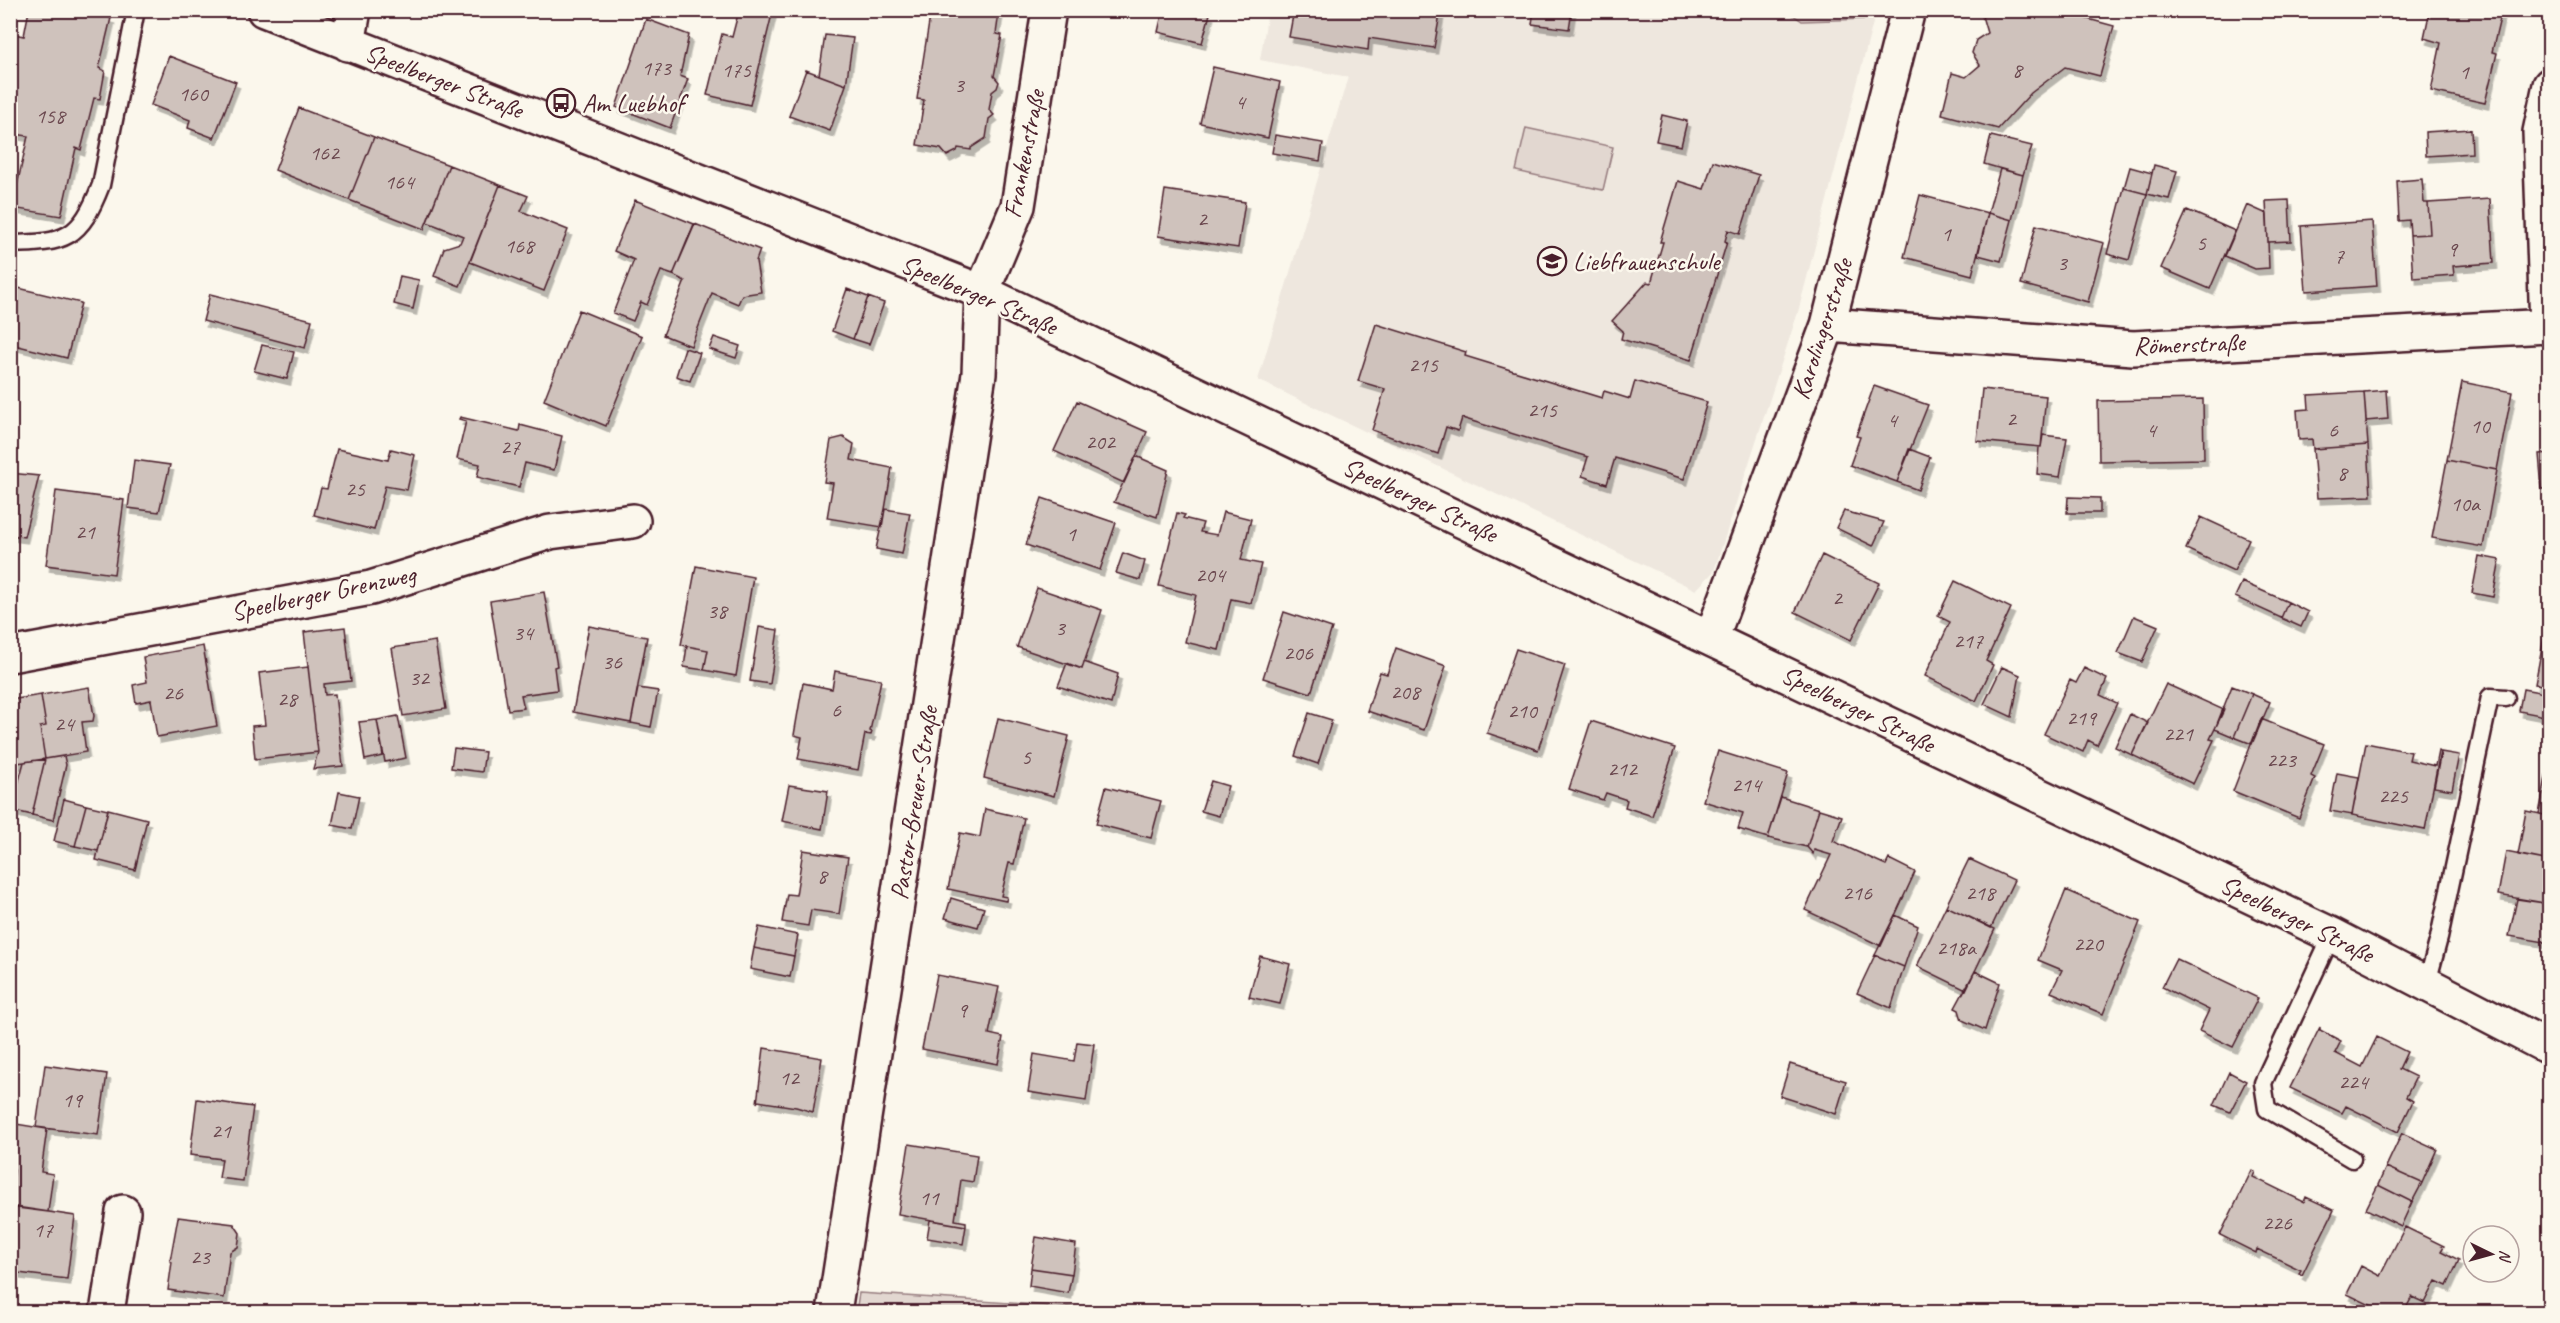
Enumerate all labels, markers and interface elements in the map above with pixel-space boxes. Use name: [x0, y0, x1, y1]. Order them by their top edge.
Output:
street label: Speelberger Straße: [360, 36, 530, 127]
house number: 173: [641, 54, 673, 82]
house number: 175: [721, 56, 752, 84]
house number: 8: [2012, 56, 2024, 84]
house number: 1: [2459, 58, 2470, 86]
house number: 3: [954, 71, 966, 99]
house number: 160: [178, 80, 210, 108]
street label: Frankenstraße: [995, 85, 1053, 221]
bus stop icon: Am Luebhof: [545, 87, 577, 119]
place label: Am Luebhof: [582, 87, 689, 120]
house number: 4: [1235, 88, 1247, 116]
house number: 158: [35, 102, 67, 130]
house number: 162: [309, 139, 341, 167]
house number: 164: [384, 168, 416, 196]
house number: 2: [1197, 205, 1209, 233]
house number: 1: [1941, 220, 1952, 248]
house number: 5: [2196, 229, 2207, 257]
house number: 168: [504, 232, 536, 260]
house number: 9: [2447, 235, 2459, 263]
house number: 7: [2334, 242, 2345, 270]
school or university icon: Liebfrauenschule: [1536, 245, 1568, 277]
place label: Liebfrauenschule: [1573, 245, 1722, 278]
street label: Speelberger Straße: [896, 247, 1064, 344]
house number: 3: [2057, 249, 2069, 277]
street label: Karolingerstraße: [1784, 252, 1861, 403]
street label: Römerstraße: [2133, 325, 2248, 362]
house number: 215: [1408, 351, 1439, 379]
house number: 215: [1527, 396, 1558, 424]
house number: 2: [2006, 405, 2018, 433]
house number: 4: [1887, 406, 1899, 434]
house number: 10: [2470, 412, 2492, 440]
house number: 4: [2146, 416, 2158, 444]
house number: 6: [2328, 416, 2339, 444]
house number: 202: [1085, 428, 1117, 456]
house number: 27: [500, 433, 521, 461]
street label: Speelberger Straße: [1338, 450, 1505, 551]
house number: 8: [2337, 459, 2349, 487]
house number: 25: [345, 475, 366, 503]
house number: 10a: [2450, 490, 2481, 518]
house number: 21: [75, 518, 96, 546]
house number: 1: [1066, 520, 1077, 548]
street label: Speelberger Grenzweg: [228, 557, 420, 629]
house number: 204: [1195, 561, 1227, 589]
house number: 2: [1832, 584, 1844, 612]
house number: 38: [707, 597, 729, 625]
house number: 3: [1055, 614, 1067, 642]
house number: 34: [513, 619, 535, 647]
house number: 217: [1953, 627, 1984, 655]
house number: 206: [1283, 639, 1314, 667]
house number: 36: [602, 648, 623, 676]
street label: Speelberger Straße: [1776, 658, 1942, 761]
house number: 32: [409, 664, 431, 692]
house number: 208: [1390, 678, 1422, 706]
house number: 26: [163, 679, 184, 707]
house number: 28: [277, 685, 299, 713]
house number: 6: [831, 696, 842, 724]
house number: 210: [1507, 697, 1539, 725]
street label: Pastor-Breuer-Straße: [882, 701, 946, 902]
house number: 219: [2066, 704, 2098, 732]
house number: 24: [54, 710, 76, 738]
house number: 221: [2163, 720, 2194, 748]
house number: 5: [1021, 743, 1032, 771]
house number: 223: [2266, 746, 2298, 774]
house number: 212: [1607, 755, 1639, 783]
house number: 214: [1731, 771, 1763, 799]
house number: 225: [2378, 782, 2409, 810]
house number: 8: [817, 862, 829, 890]
street label: Speelberger Straße: [2215, 868, 2381, 971]
house number: 216: [1842, 879, 1873, 907]
house number: 218: [1965, 879, 1997, 907]
house number: 220: [2073, 930, 2105, 958]
house number: 218a: [1936, 934, 1977, 962]
house number: 9: [957, 996, 969, 1024]
house number: 12: [779, 1064, 801, 1092]
house number: 224: [2338, 1068, 2370, 1096]
house number: 19: [62, 1086, 84, 1114]
house number: 21: [211, 1117, 232, 1145]
house number: 11: [919, 1184, 940, 1212]
house number: 226: [2262, 1209, 2293, 1237]
house number: 17: [33, 1216, 54, 1244]
north arrow: [2461, 1224, 2521, 1284]
house number: 23: [190, 1243, 212, 1271]
text: N: [2494, 1249, 2515, 1264]

